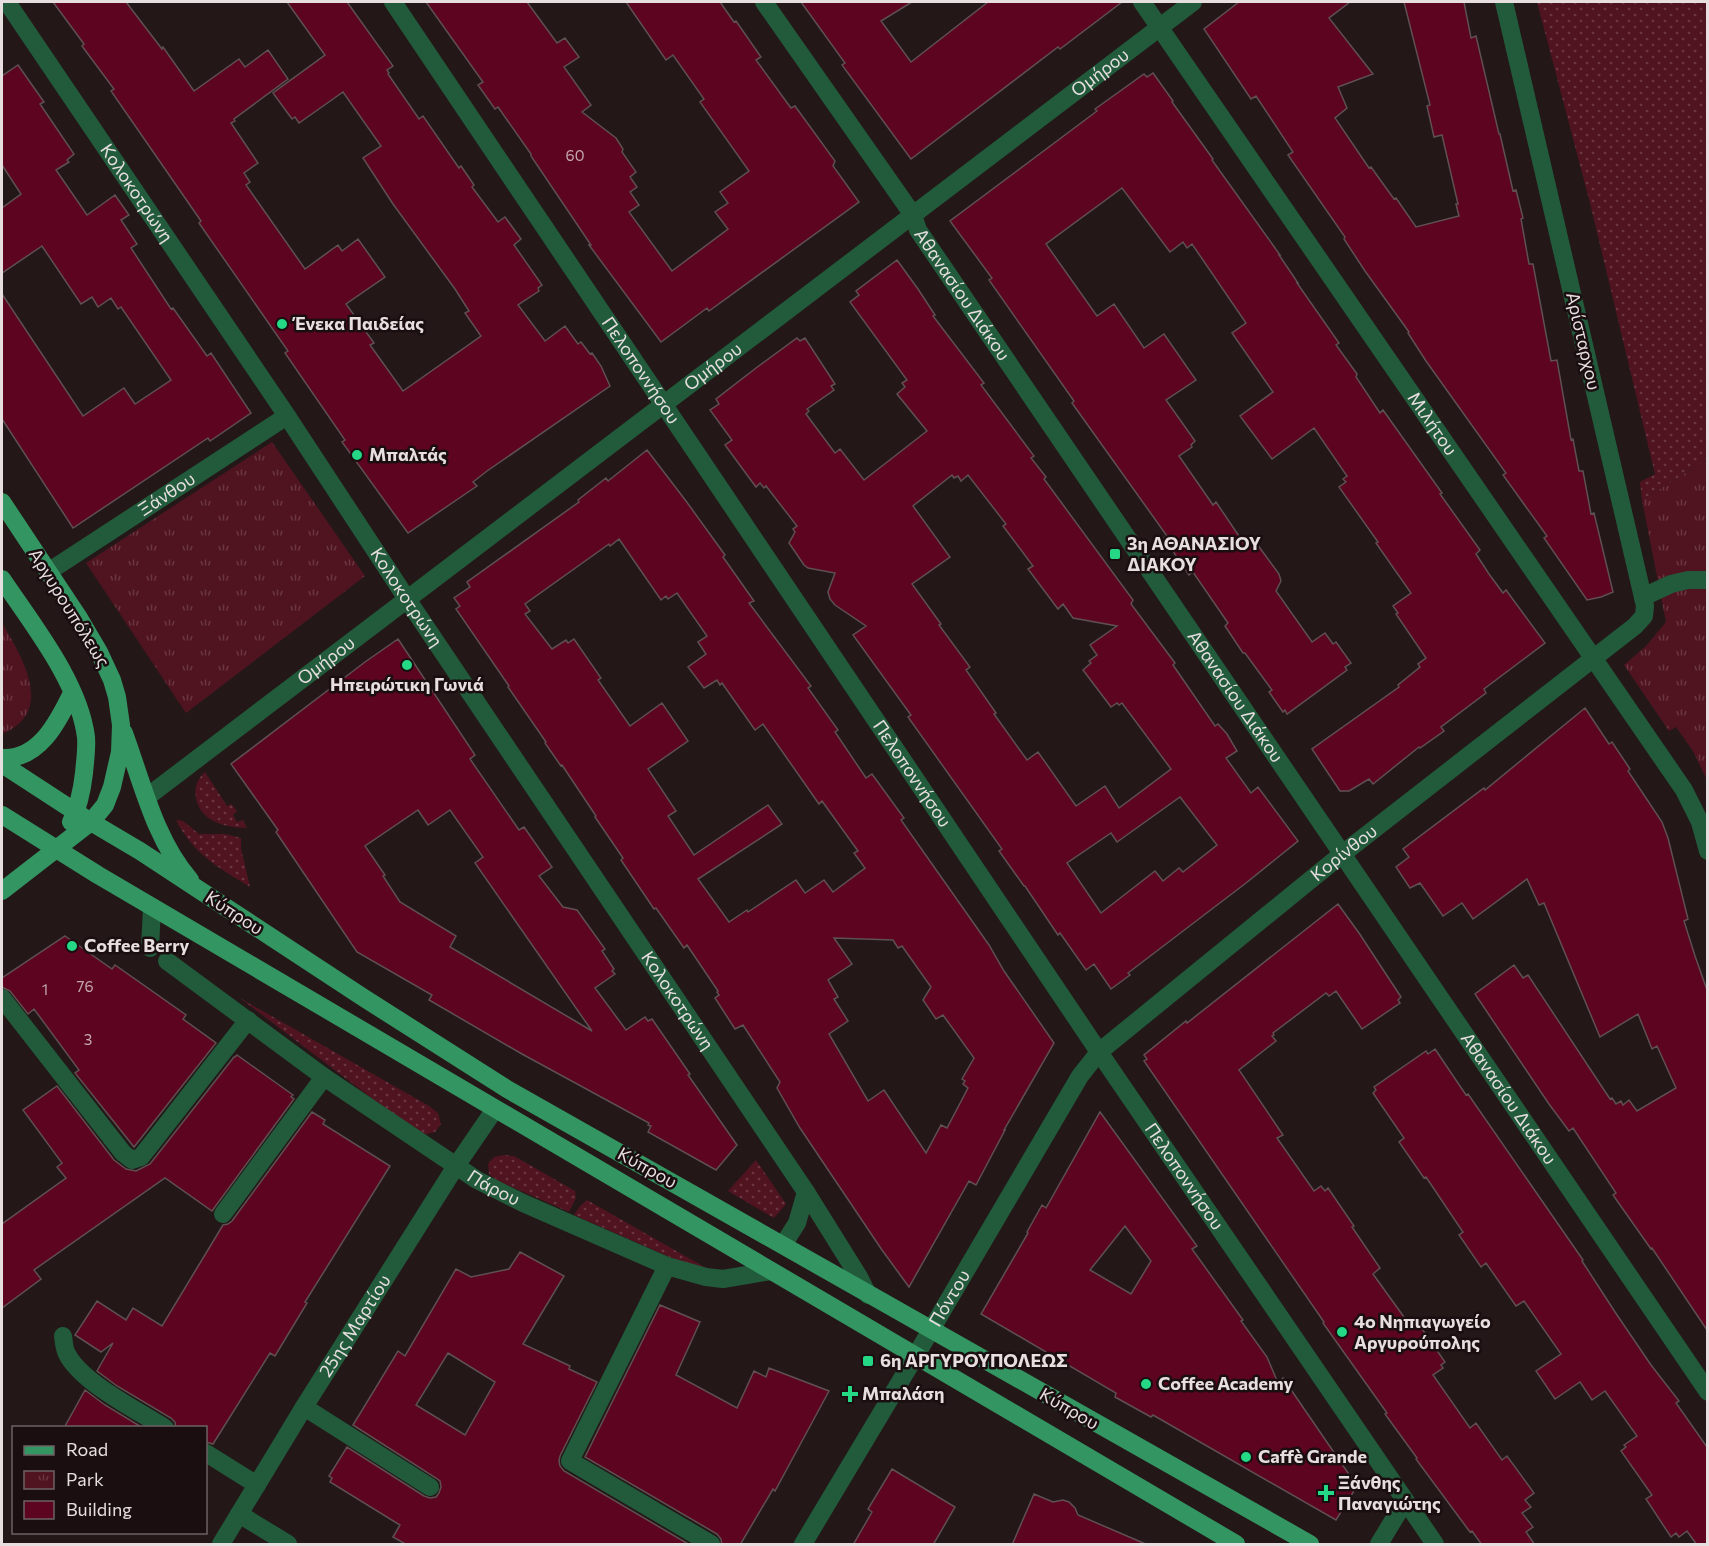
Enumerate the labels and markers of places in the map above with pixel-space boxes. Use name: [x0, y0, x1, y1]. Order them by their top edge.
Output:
place label: Ένεκα Παιδείας: [292, 312, 424, 334]
marker: Ένεκα Παιδείας: [275, 317, 289, 331]
place label: Μπαλτάς: [369, 443, 447, 465]
marker: Μπαλτάς: [350, 448, 364, 462]
place label: 3η ΑΘΑΝΑΣΙΟΥ ΔΙΑΚΟΥ: [1127, 532, 1261, 575]
marker: 3η ΑΘΑΝΑΣΙΟΥ ΔΙΑΚΟΥ: [1108, 547, 1122, 561]
marker: Ηπειρώτικη Γωνιά: [400, 658, 414, 672]
place label: Ηπειρώτικη Γωνιά: [330, 673, 484, 695]
place label: Coffee Berry: [84, 934, 190, 956]
marker: Coffee Berry: [65, 939, 79, 953]
place label: 4ο Νηπιαγωγείο Αργυρούπολης: [1354, 1310, 1491, 1353]
marker: 4ο Νηπιαγωγείο Αργυρούπολης: [1335, 1325, 1349, 1339]
place label: 6η ΑΡΓΥΡΟΥΠΟΛΕΩΣ: [880, 1349, 1068, 1371]
marker: 6η ΑΡΓΥΡΟΥΠΟΛΕΩΣ: [861, 1354, 875, 1368]
place label: Coffee Academy: [1158, 1372, 1293, 1394]
marker: Coffee Academy: [1139, 1377, 1153, 1391]
place label: Μπαλάση: [862, 1382, 944, 1404]
marker: Μπαλάση: [843, 1387, 857, 1401]
place label: Caffè Grande: [1258, 1445, 1367, 1467]
marker: Caffè Grande: [1239, 1450, 1253, 1464]
place label: Ξάνθης Παναγιώτης: [1338, 1471, 1441, 1514]
marker: Ξάνθης Παναγιώτης: [1319, 1486, 1333, 1500]

